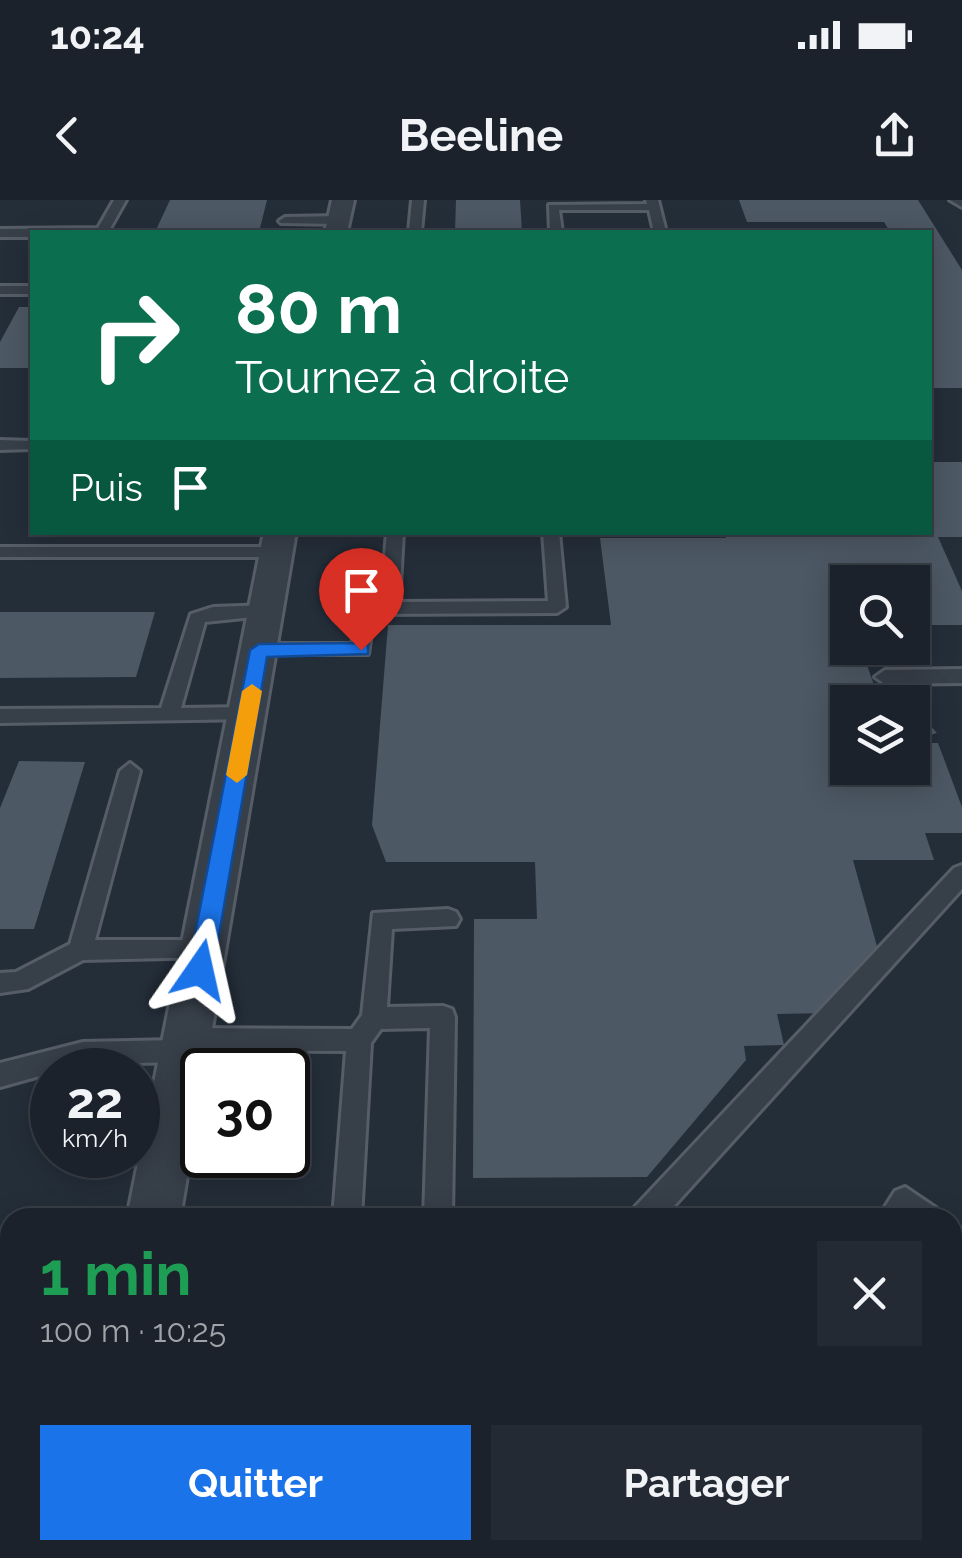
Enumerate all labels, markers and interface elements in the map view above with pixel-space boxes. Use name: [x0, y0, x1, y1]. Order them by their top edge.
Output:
text: 10:24: [50, 13, 145, 58]
icon: back: [40, 108, 95, 163]
icon: share: [867, 108, 922, 163]
text: Beeline: [399, 109, 563, 162]
text: 80 m: [235, 267, 402, 349]
icon: right: [70, 270, 200, 400]
text: Tournez à droite: [235, 351, 569, 404]
icon: arrive: [163, 460, 218, 515]
text: Puis: [70, 465, 143, 510]
pin: [319, 548, 404, 651]
icon: arrive: [334, 563, 389, 618]
map controls: [830, 565, 930, 785]
button: search: [830, 565, 930, 665]
button: layers: [830, 685, 930, 785]
position arrow: [148, 918, 252, 1022]
speed limit sign: 30: [180, 1048, 310, 1178]
text: 22: [67, 1071, 123, 1130]
text: km/h: [62, 1123, 128, 1153]
text: 1 min: [40, 1239, 191, 1309]
button: close: [817, 1241, 922, 1346]
text: 100 m · 10:25: [40, 1312, 226, 1349]
button: Quitter: [40, 1425, 471, 1540]
button: Partager: [491, 1425, 922, 1540]

